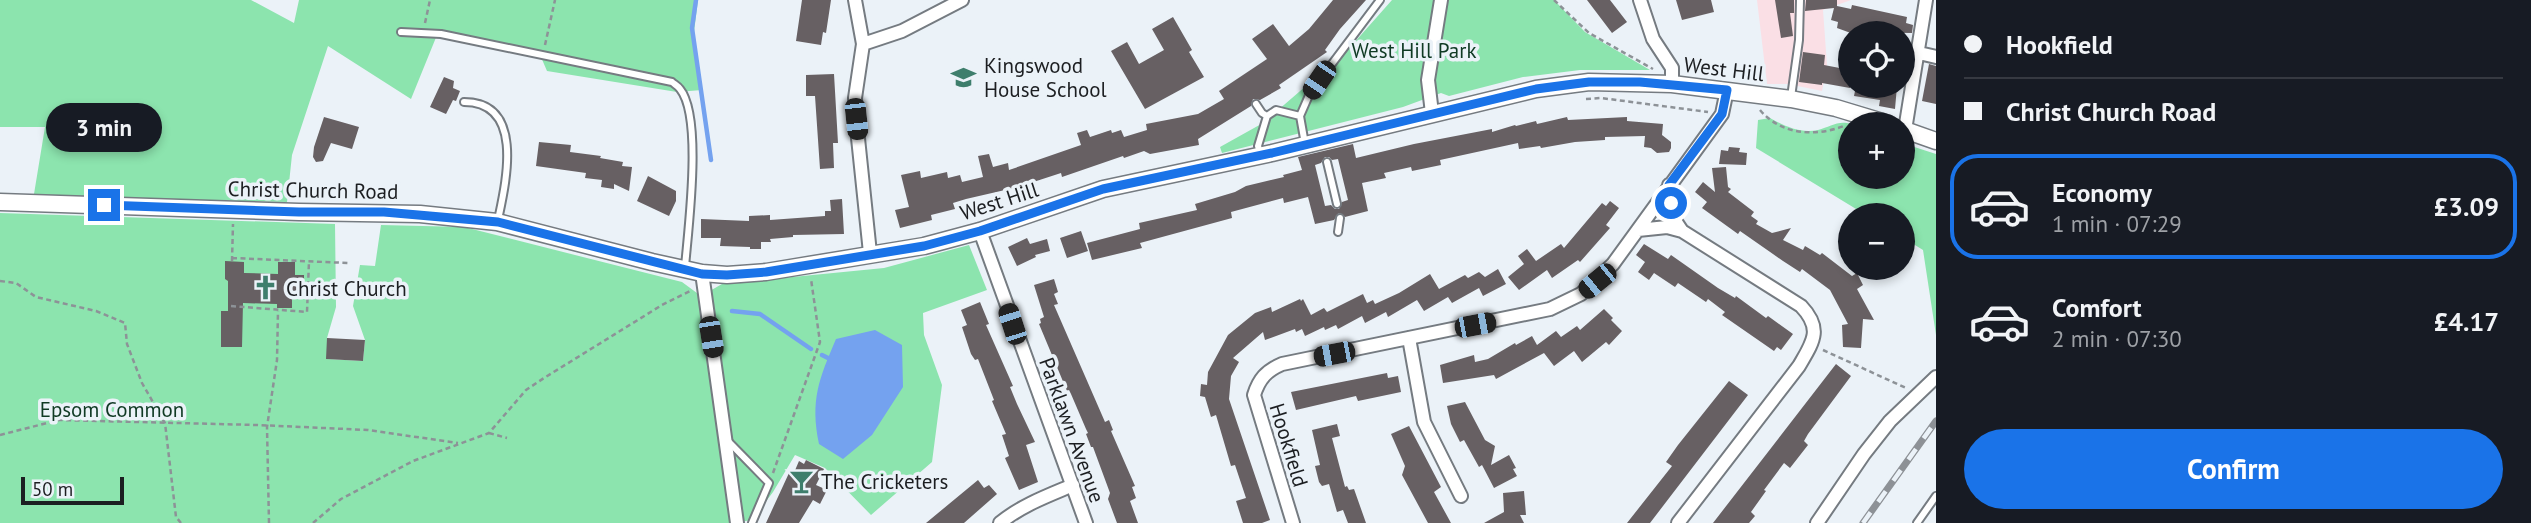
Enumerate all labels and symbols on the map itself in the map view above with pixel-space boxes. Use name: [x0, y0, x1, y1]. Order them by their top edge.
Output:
park label: West Hill Park: [1352, 37, 1476, 64]
street label: West Hill: [1682, 51, 1766, 87]
place label: Kingswood House School: [984, 52, 1107, 103]
car: [1299, 57, 1340, 103]
school or university icon: Kingswood House School: [950, 63, 978, 91]
car: [844, 97, 869, 141]
callout: 3 min: [46, 104, 162, 152]
street label: Christ Church Road: [227, 175, 399, 205]
street label: West Hill: [956, 176, 1042, 226]
route start: [1655, 187, 1687, 219]
route end: [88, 189, 120, 221]
car: [1575, 260, 1620, 302]
church icon: Christ Church: [252, 274, 280, 302]
place label: Christ Church: [286, 275, 407, 302]
car: [996, 301, 1029, 347]
car: [1453, 311, 1498, 339]
car: [698, 315, 725, 359]
car: [1312, 340, 1357, 368]
street label: Parklawn Avenue: [1033, 354, 1111, 506]
park label: Epsom Common: [40, 396, 184, 423]
street label: Hookfield: [1263, 400, 1315, 490]
bar icon: The Cricketers: [787, 467, 815, 495]
place label: The Cricketers: [821, 468, 948, 495]
scale bar: [21, 474, 124, 506]

